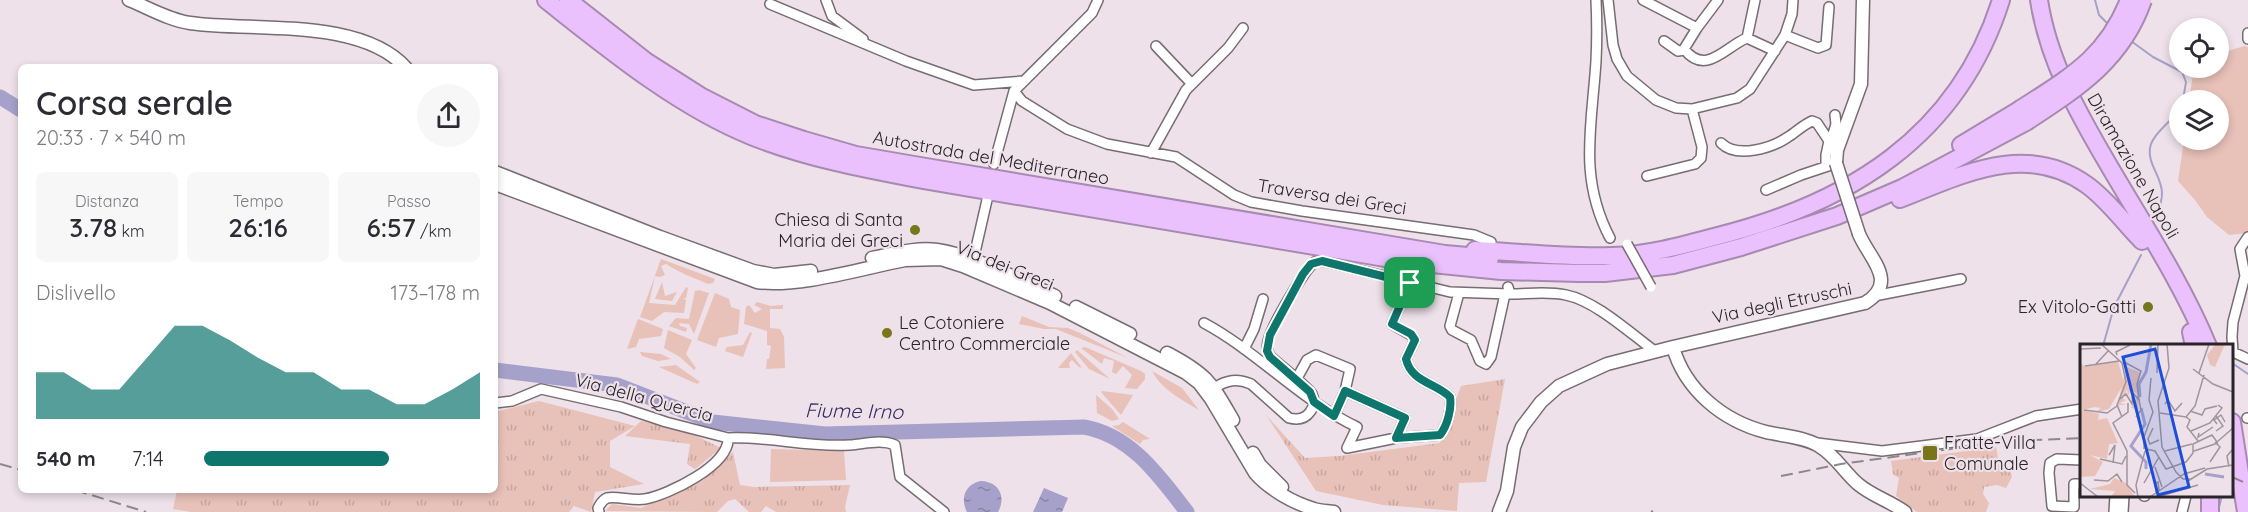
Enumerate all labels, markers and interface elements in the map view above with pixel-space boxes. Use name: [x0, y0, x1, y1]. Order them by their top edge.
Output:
map controls: [2169, 18, 2229, 150]
button: locate: [2169, 18, 2229, 78]
text: Corsa serale: [36, 82, 233, 123]
button: share: [417, 84, 480, 147]
street label: Diramazione Napoli: [2082, 89, 2184, 243]
button: layers: [2169, 90, 2229, 150]
text: 20:33 · 7 × 540 m: [36, 125, 186, 150]
street label: Autostrada del Mediterraneo: [871, 125, 1111, 190]
street label: Traversa dei Greci: [1256, 173, 1408, 220]
text: Distanza: [75, 191, 139, 211]
text: Tempo: [233, 191, 283, 211]
text: Passo: [387, 191, 431, 211]
place label: Chiesa di Santa Maria dei Greci: [774, 208, 903, 252]
text: 3.78: [69, 211, 117, 244]
text: 26:16: [228, 211, 288, 244]
text: 6:57: [366, 211, 416, 244]
text: km: [117, 221, 145, 241]
text: /km: [416, 221, 452, 241]
marker: Chiesa di Santa Maria dei Greci: [908, 223, 922, 237]
street label: Via dei Greci: [953, 235, 1058, 296]
pin: [1384, 257, 1435, 308]
icon: arrive: [1393, 266, 1426, 299]
street label: Via degli Etruschi: [1710, 276, 1854, 329]
text: Dislivello: [36, 280, 116, 305]
text: 173–178 m: [390, 280, 480, 305]
place label: Ex Vitolo-Gatti: [2018, 295, 2136, 318]
marker: Ex Vitolo-Gatti: [2141, 300, 2155, 314]
place label: Le Cotoniere Centro Commerciale: [899, 311, 1070, 355]
marker: Le Cotoniere Centro Commerciale: [880, 326, 894, 340]
inset map: [2080, 344, 2233, 497]
street label: Via della Quercia: [573, 368, 716, 427]
water label: Fiume Irno: [805, 397, 904, 424]
place label: Fratte-Villa Comunale: [1944, 431, 2036, 475]
marker: Fratte-Villa Comunale: [1921, 444, 1939, 462]
text: 540 m: [36, 446, 96, 471]
text: 7:14: [132, 446, 164, 471]

